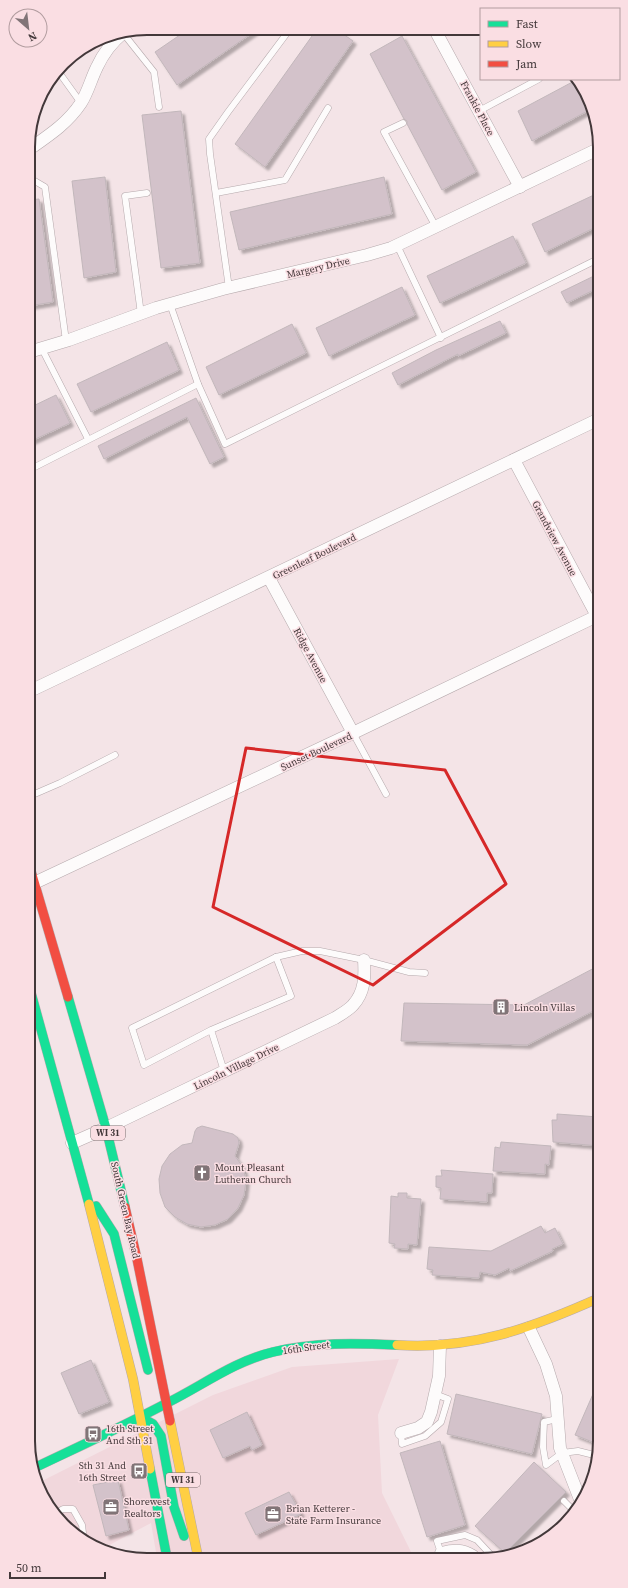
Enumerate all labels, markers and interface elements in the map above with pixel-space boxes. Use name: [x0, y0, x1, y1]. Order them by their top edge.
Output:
north arrow: [8, 8, 48, 48]
legend: [480, 8, 620, 80]
text: Fast: [516, 16, 538, 32]
text: N: [25, 28, 40, 45]
text: Slow: [516, 36, 542, 52]
text: Jam: [515, 56, 537, 72]
street label: Frankie Place: [458, 78, 498, 138]
street label: Margery Drive: [285, 254, 351, 281]
street label: Grandview Avenue: [529, 498, 580, 578]
street label: Greenleaf Boulevard: [270, 530, 358, 582]
street label: Ridge Avenue: [291, 626, 330, 685]
street label: Sunset Boulevard: [279, 729, 354, 774]
building icon: Lincoln Villas: [491, 997, 511, 1017]
place label: Lincoln Villas: [514, 1001, 575, 1014]
street label: Lincoln Village Drive: [191, 1040, 281, 1093]
road number: WI 31: [91, 1126, 125, 1140]
street label: South Green Bay Road: [108, 1160, 143, 1260]
place label: Mount Pleasant Lutheran Church: [215, 1161, 291, 1186]
church icon: Mount Pleasant Lutheran Church: [192, 1163, 212, 1183]
street label: 16th Street: [282, 1338, 331, 1357]
place label: 16th Street And Sth 31: [106, 1422, 154, 1447]
bus stop icon: 16th Street And Sth 31: [83, 1424, 103, 1444]
place label: Sth 31 And 16th Street: [79, 1459, 127, 1484]
bus stop icon: Sth 31 And 16th Street: [129, 1461, 149, 1481]
road number: WI 31: [166, 1473, 200, 1487]
place label: Shorewest Realtors: [124, 1495, 171, 1520]
office icon: Shorewest Realtors: [101, 1497, 121, 1517]
place label: Brian Ketterer - State Farm Insurance: [286, 1502, 381, 1527]
office icon: Brian Ketterer - State Farm Insurance: [263, 1504, 283, 1524]
scale bar: [10, 1554, 105, 1580]
text: 50 m: [16, 1560, 42, 1576]

